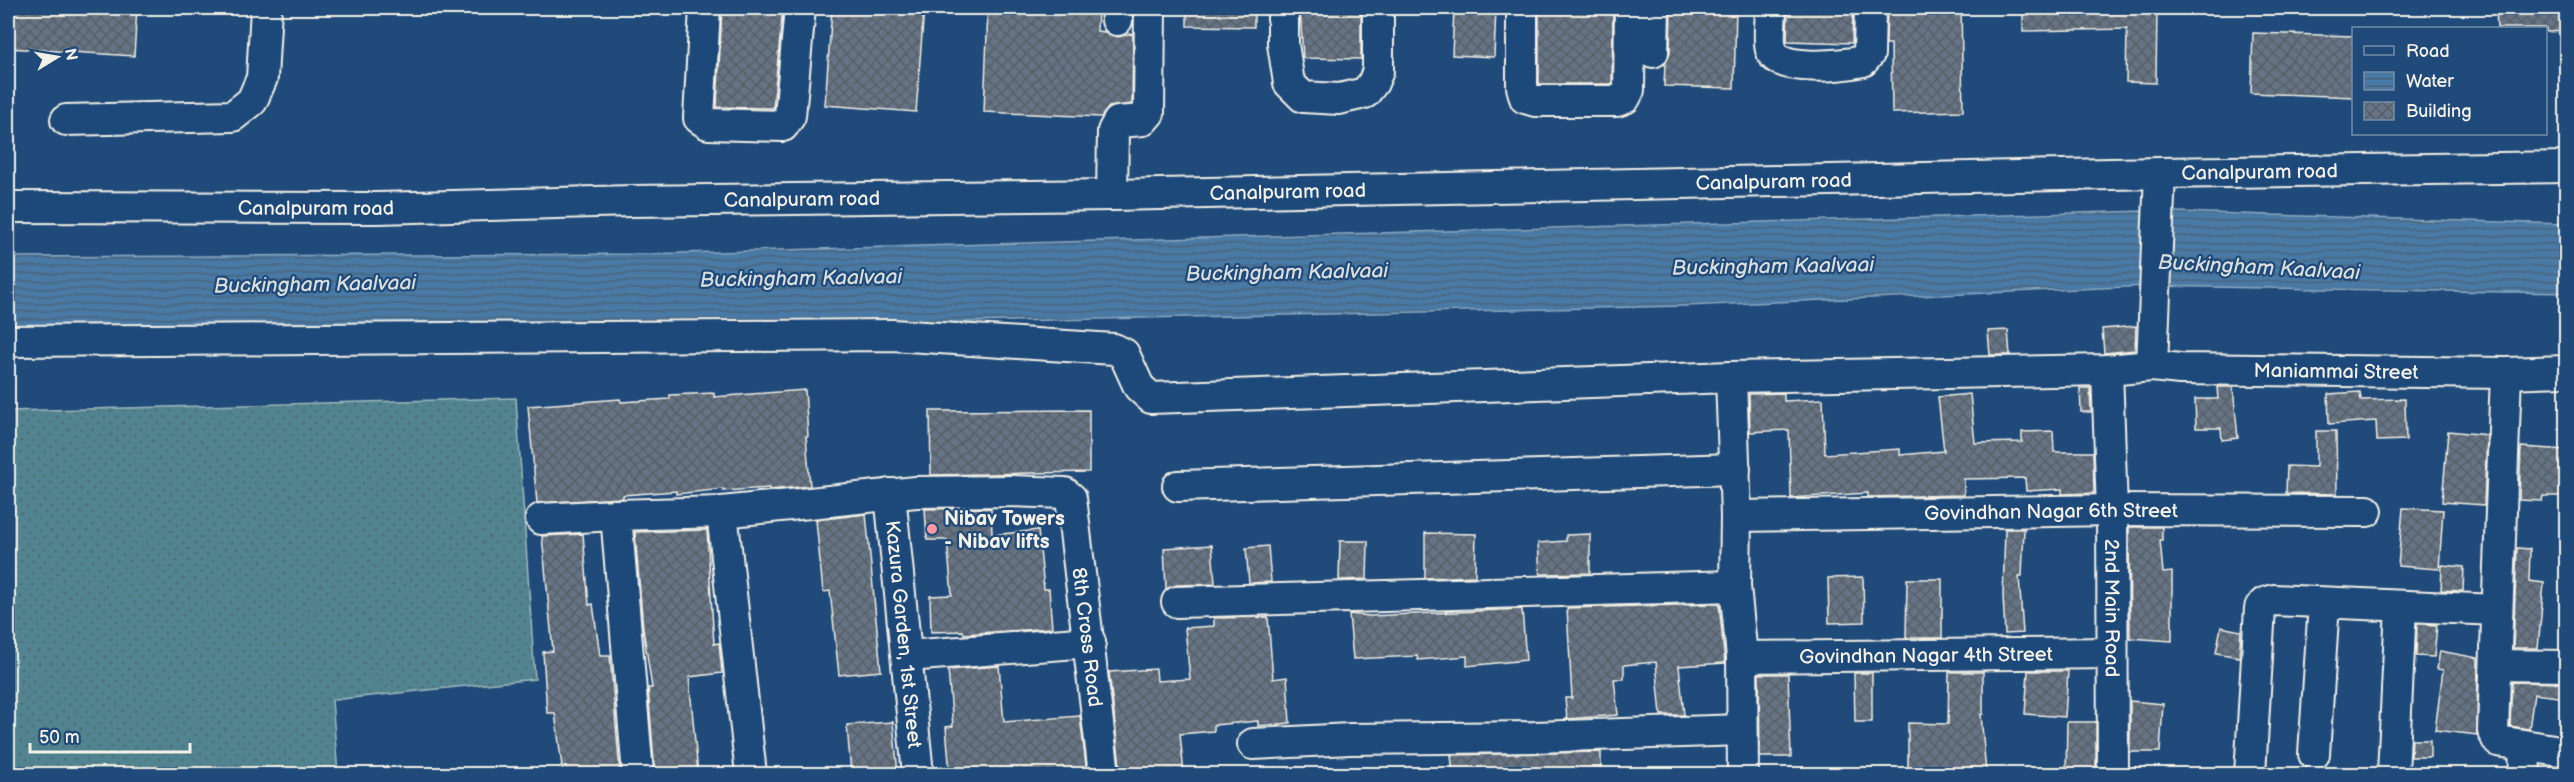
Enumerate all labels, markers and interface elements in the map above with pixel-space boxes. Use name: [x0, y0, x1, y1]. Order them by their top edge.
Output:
north arrow: [27, 27, 87, 87]
legend: [2352, 27, 2547, 135]
text: Road: [2406, 41, 2450, 62]
text: N: [60, 47, 81, 62]
text: Water: [2406, 71, 2454, 92]
text: Building: [2406, 101, 2472, 122]
street label: Canalpuram road: [2181, 159, 2338, 186]
street label: Canalpuram road: [1695, 168, 1852, 196]
street label: Canalpuram road: [1209, 179, 1366, 206]
street label: Canalpuram road: [724, 187, 880, 213]
street label: Canalpuram road: [238, 197, 394, 221]
water label: Buckingham Kaalvaai: [2157, 250, 2362, 285]
water label: Buckingham Kaalvaai: [1672, 252, 1876, 281]
water label: Buckingham Kaalvaai: [1186, 258, 1390, 287]
water label: Buckingham Kaalvaai: [700, 264, 904, 293]
water label: Buckingham Kaalvaai: [214, 270, 418, 299]
street label: Maniammai Street: [2253, 359, 2419, 385]
street label: Govindhan Nagar 6th Street: [1924, 499, 2178, 526]
place label: Nibav Towers - Nibav lifts: [944, 507, 1065, 554]
street label: Kazura Garden, 1st Street: [880, 519, 926, 749]
marker: Nibav Towers - Nibav lifts: [925, 522, 939, 536]
street label: 2nd Main Road: [2099, 539, 2124, 677]
street label: 8th Cross Road: [1066, 566, 1107, 708]
street label: Govindhan Nagar 4th Street: [1799, 643, 2053, 669]
scale bar: [30, 716, 190, 754]
text: 50 m: [39, 727, 80, 748]

